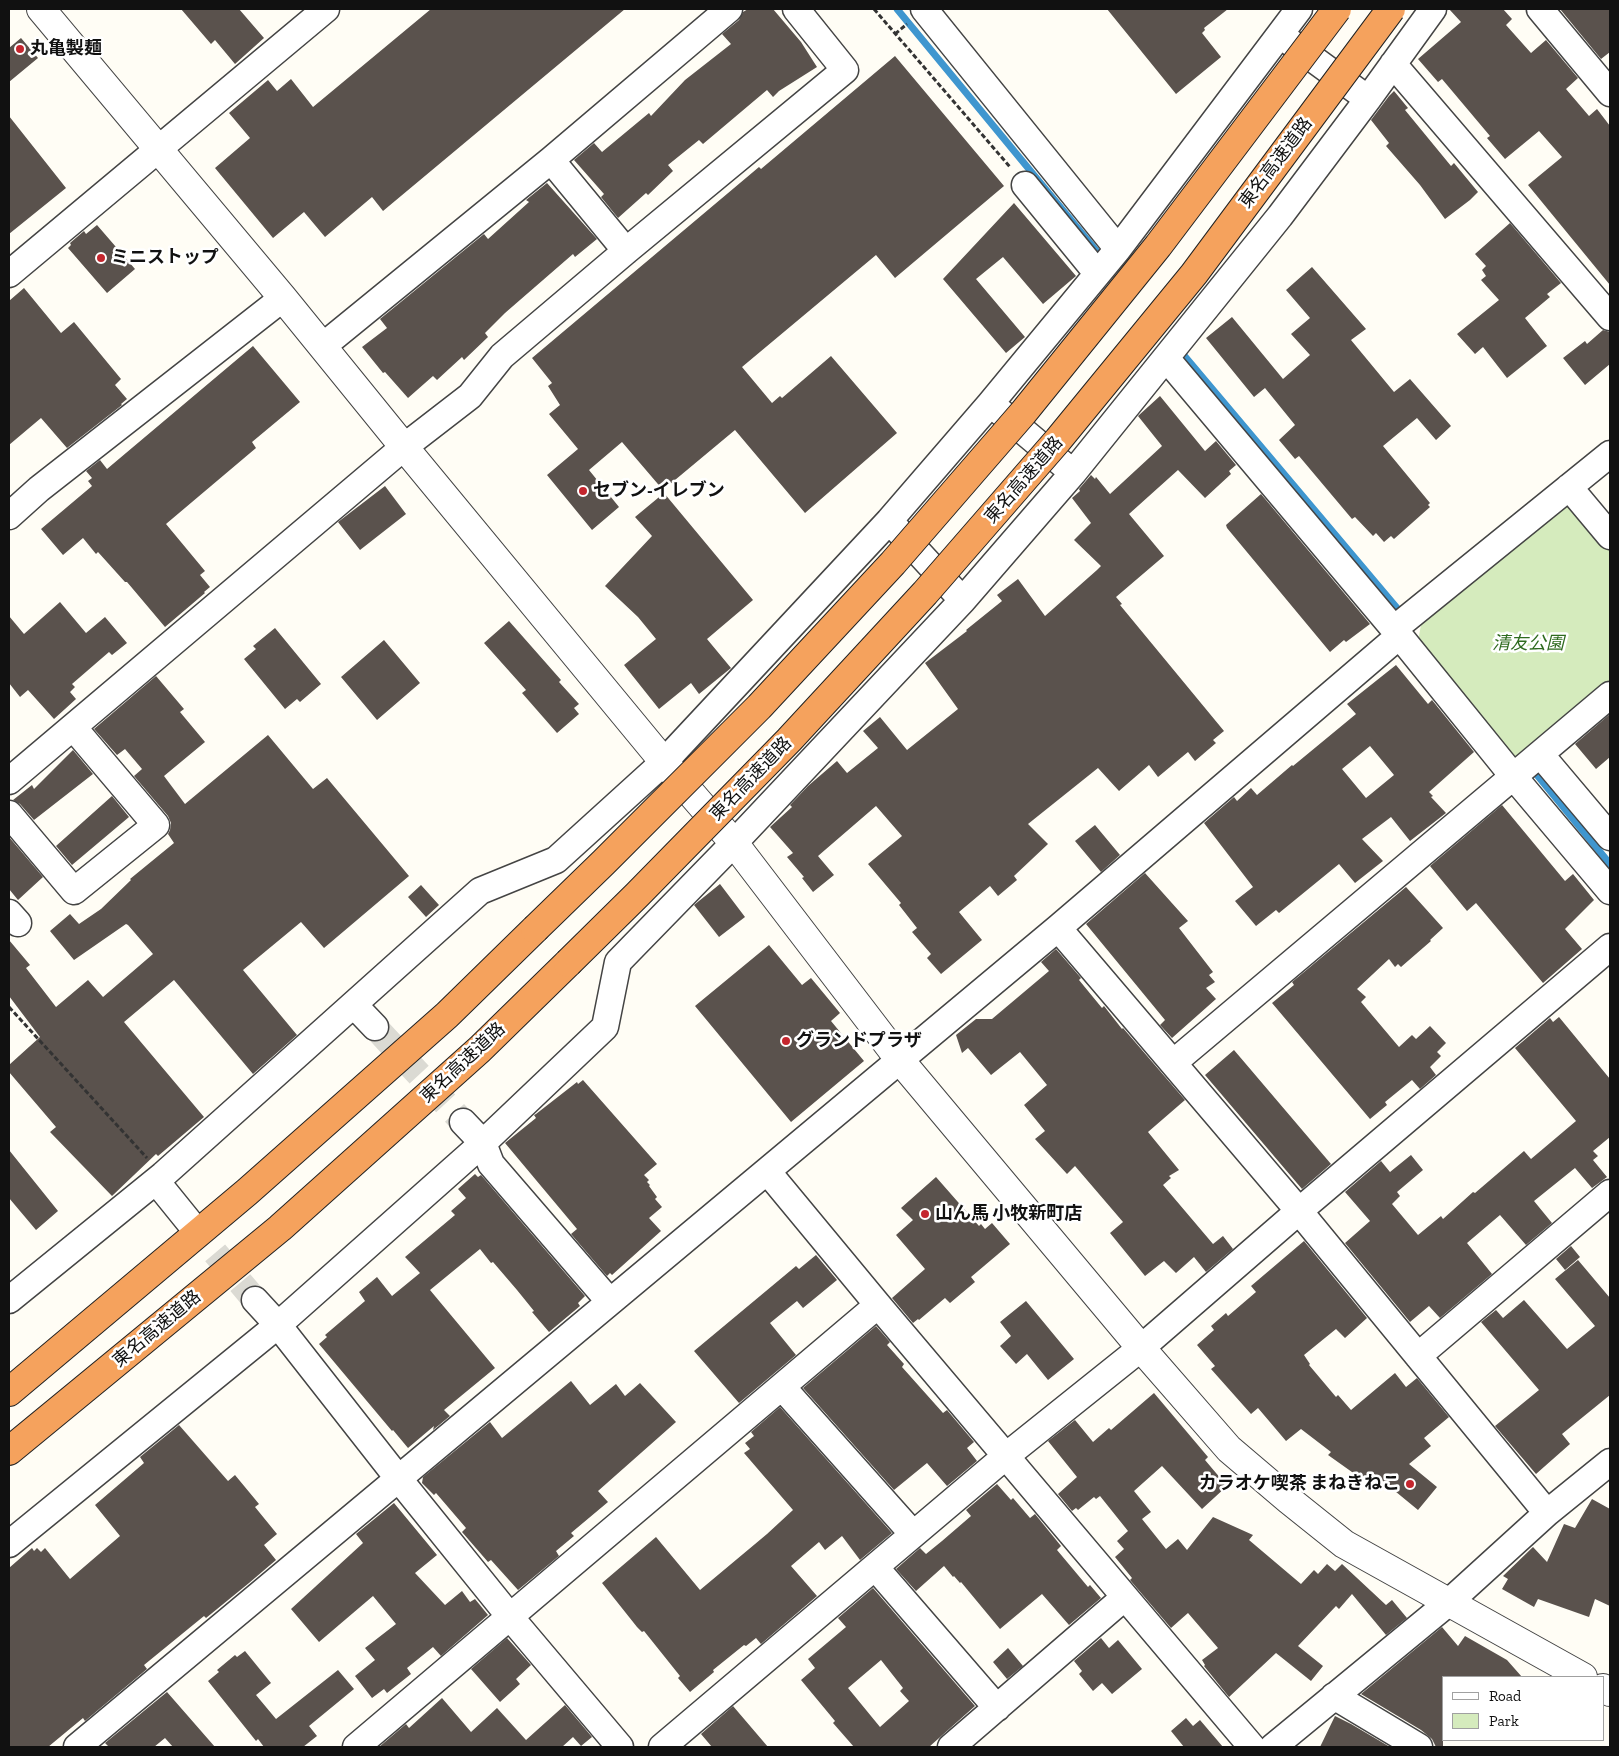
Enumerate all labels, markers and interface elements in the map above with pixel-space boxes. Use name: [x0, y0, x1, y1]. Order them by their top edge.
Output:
place label: 丸亀製麺: [30, 38, 102, 60]
marker: 丸亀製麺: [14, 43, 26, 55]
street label: 東名高速道路: [1235, 113, 1317, 213]
place label: ミニストップ: [111, 247, 219, 269]
marker: ミニストップ: [95, 252, 107, 264]
street label: 東名高速道路: [980, 432, 1068, 528]
place label: セブン-イレブン: [593, 480, 725, 502]
marker: セブン-イレブン: [577, 485, 589, 497]
park label: 清友公園: [1492, 633, 1564, 655]
street label: 東名高速道路: [706, 733, 796, 825]
street label: 東名高速道路: [416, 1018, 510, 1108]
place label: グランドプラザ: [796, 1030, 922, 1052]
marker: グランドプラザ: [780, 1035, 792, 1047]
place label: 山ん馬 小牧新町店: [935, 1203, 1082, 1225]
marker: 山ん馬 小牧新町店: [919, 1208, 931, 1220]
street label: 東名高速道路: [109, 1286, 205, 1372]
place label: カラオケ喫茶 まねきねこ: [1199, 1473, 1400, 1495]
marker: カラオケ喫茶 まねきねこ: [1404, 1478, 1416, 1490]
legend: [1442, 1676, 1604, 1741]
text: Road: [1489, 1687, 1521, 1705]
text: Park: [1489, 1712, 1519, 1730]

